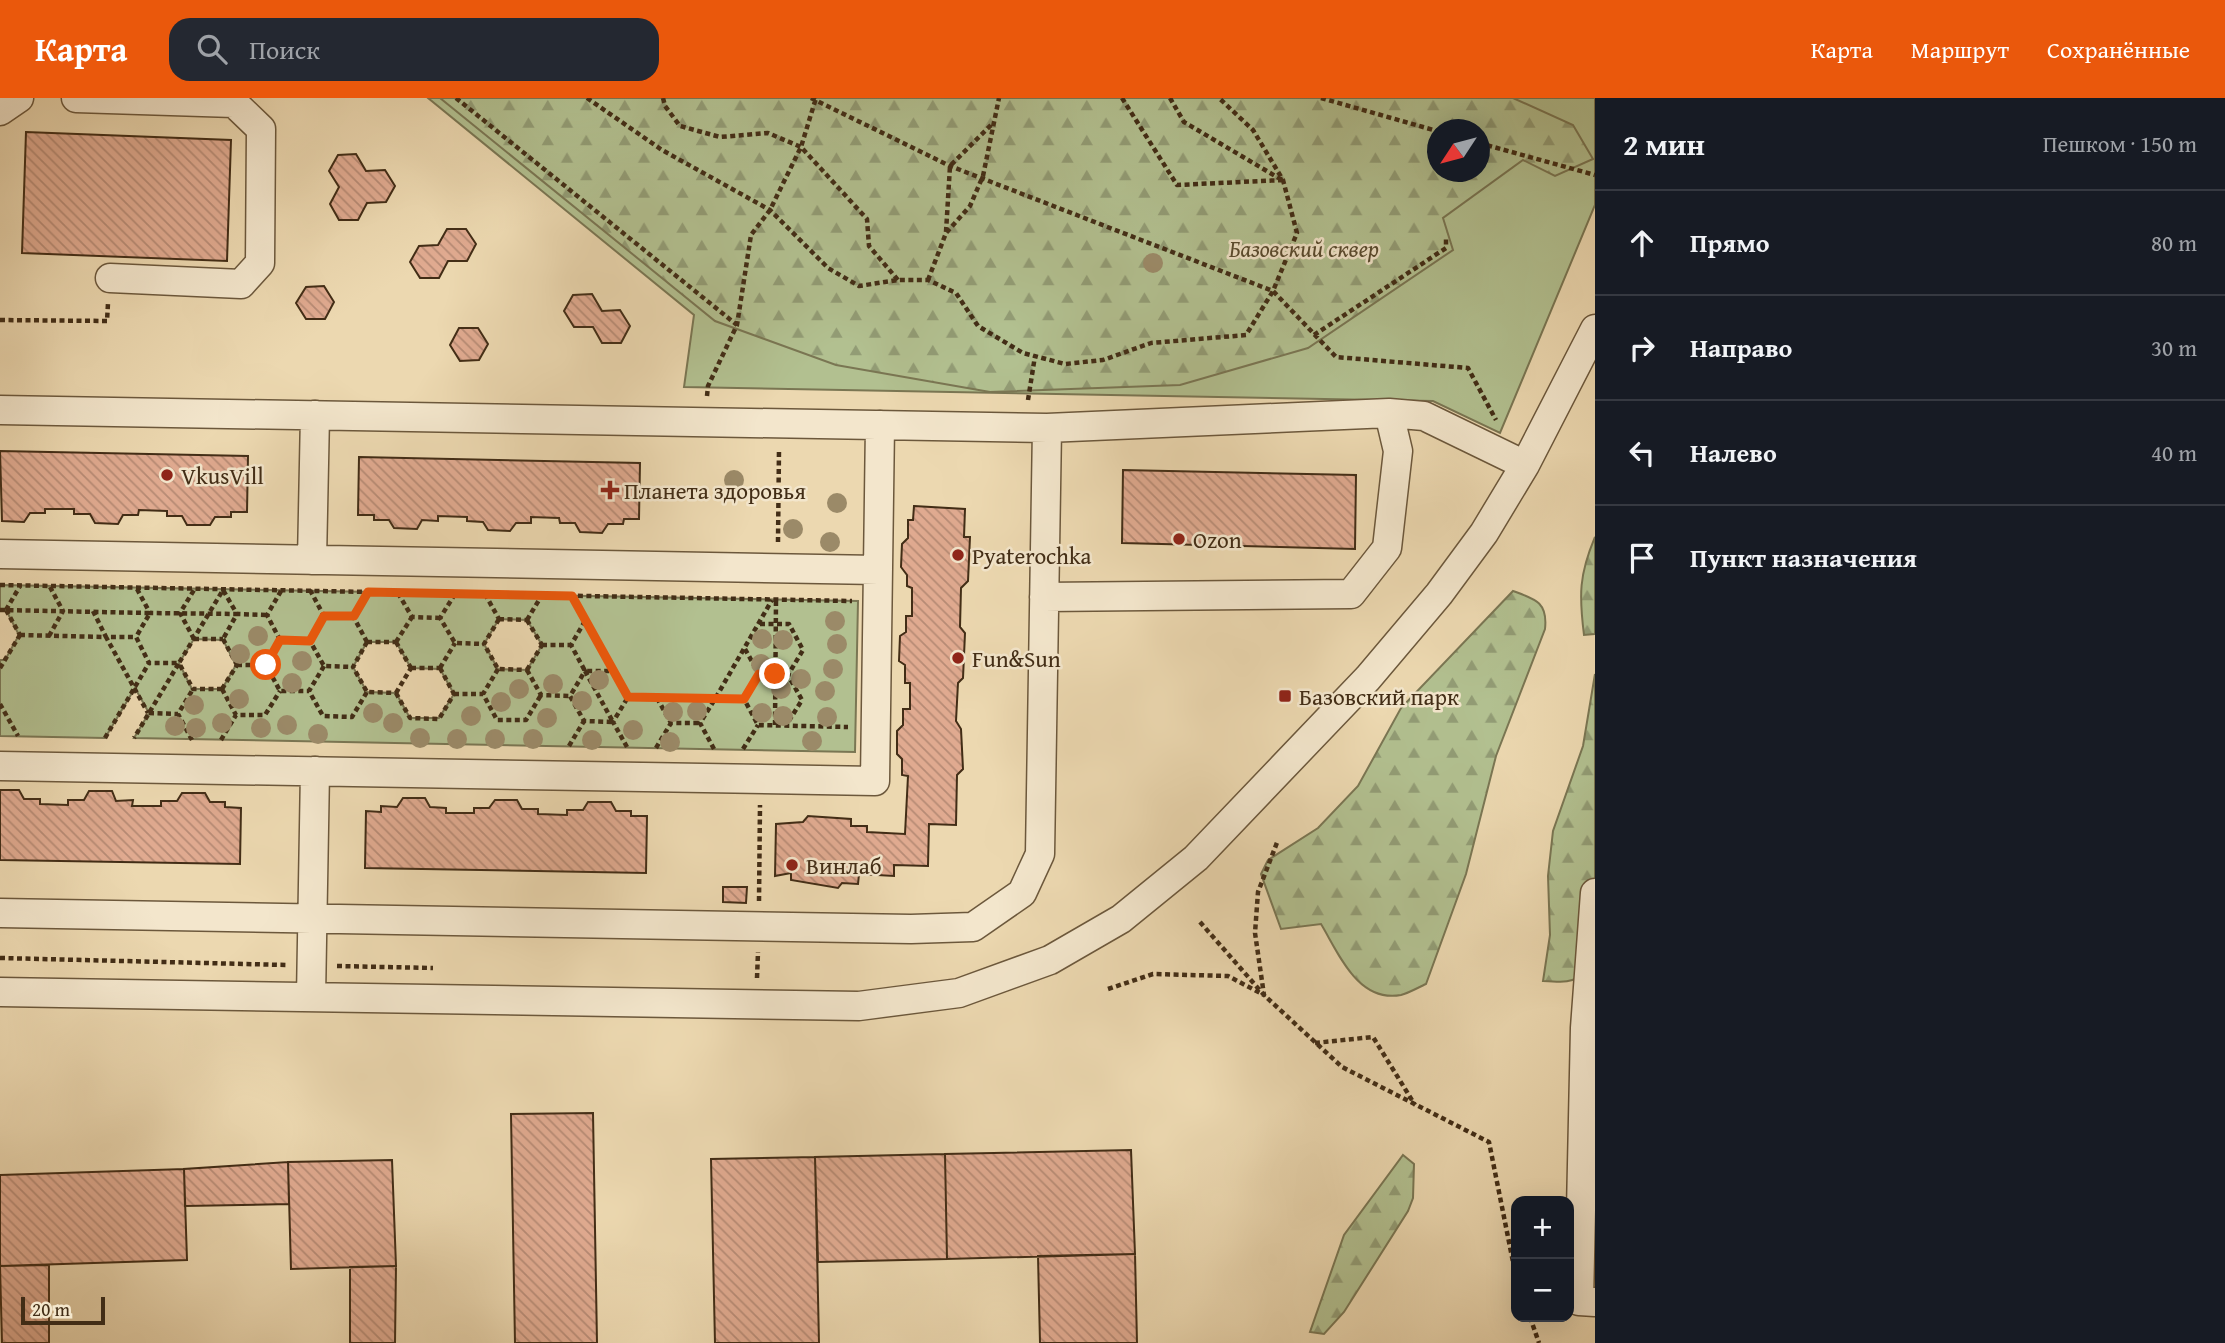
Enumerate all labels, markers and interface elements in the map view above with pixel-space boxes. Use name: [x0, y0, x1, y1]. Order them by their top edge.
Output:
search box: [169, 18, 659, 81]
text: Карта: [35, 25, 127, 73]
icon: search: [193, 30, 231, 68]
text: Поиск: [249, 30, 320, 69]
text: Карта: [1811, 32, 1873, 67]
text: Маршрут: [1911, 32, 2009, 67]
text: Сохранённые: [2047, 32, 2190, 67]
north arrow: [1427, 119, 1490, 182]
text: 2 мин: [1623, 122, 1705, 166]
text: Пешком · 150 m: [2043, 127, 2197, 160]
text: Прямо: [1690, 223, 1770, 262]
icon: ahead: [1623, 224, 1661, 262]
text: 80 m: [2151, 226, 2197, 259]
park label: Базовский сквер: [1229, 232, 1379, 265]
text: Направо: [1690, 328, 1792, 367]
icon: right: [1623, 329, 1661, 367]
text: 30 m: [2151, 331, 2197, 364]
text: Налево: [1690, 433, 1777, 472]
icon: left: [1623, 434, 1661, 472]
text: 40 m: [2151, 436, 2197, 469]
place label: VkusVill: [181, 459, 264, 492]
marker: VkusVill: [159, 467, 175, 483]
place label: Планета здоровья: [624, 474, 806, 507]
marker: Планета здоровья: [602, 482, 618, 498]
place label: Ozon: [1193, 523, 1242, 556]
marker: Ozon: [1171, 531, 1187, 547]
text: Пункт назначения: [1690, 538, 1917, 577]
place label: Pyaterochka: [972, 539, 1092, 572]
icon: arrive: [1623, 539, 1661, 577]
marker: Pyaterochka: [950, 547, 966, 563]
place label: Fun&Sun: [972, 642, 1061, 675]
route start: [250, 649, 281, 680]
marker: Fun&Sun: [950, 650, 966, 666]
route end: [759, 658, 790, 689]
place label: Базовский парк: [1299, 680, 1459, 713]
marker: Базовский парк: [1277, 688, 1293, 704]
place label: Винлаб: [806, 849, 881, 882]
marker: Винлаб: [784, 857, 800, 873]
map controls: [1511, 1196, 1574, 1322]
button: +: [1511, 1196, 1574, 1259]
button: −: [1511, 1259, 1574, 1322]
scale bar: [21, 1294, 105, 1326]
text: 20 m: [32, 1295, 70, 1323]

